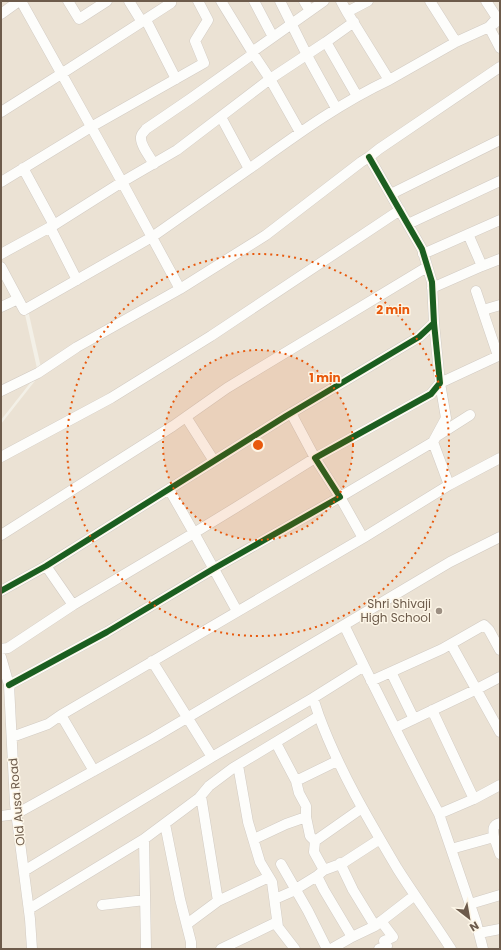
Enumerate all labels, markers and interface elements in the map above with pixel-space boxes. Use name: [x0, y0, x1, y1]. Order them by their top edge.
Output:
text: 2 min: [376, 301, 410, 318]
text: 1 min: [309, 369, 341, 386]
centre of rings: [251, 438, 265, 452]
place label: Shri Shivaji High School: [360, 595, 431, 626]
marker: Shri Shivaji High School: [434, 606, 444, 616]
street label: Old Ausa Road: [4, 757, 29, 847]
north arrow: [449, 898, 489, 938]
text: N: [466, 918, 482, 936]

